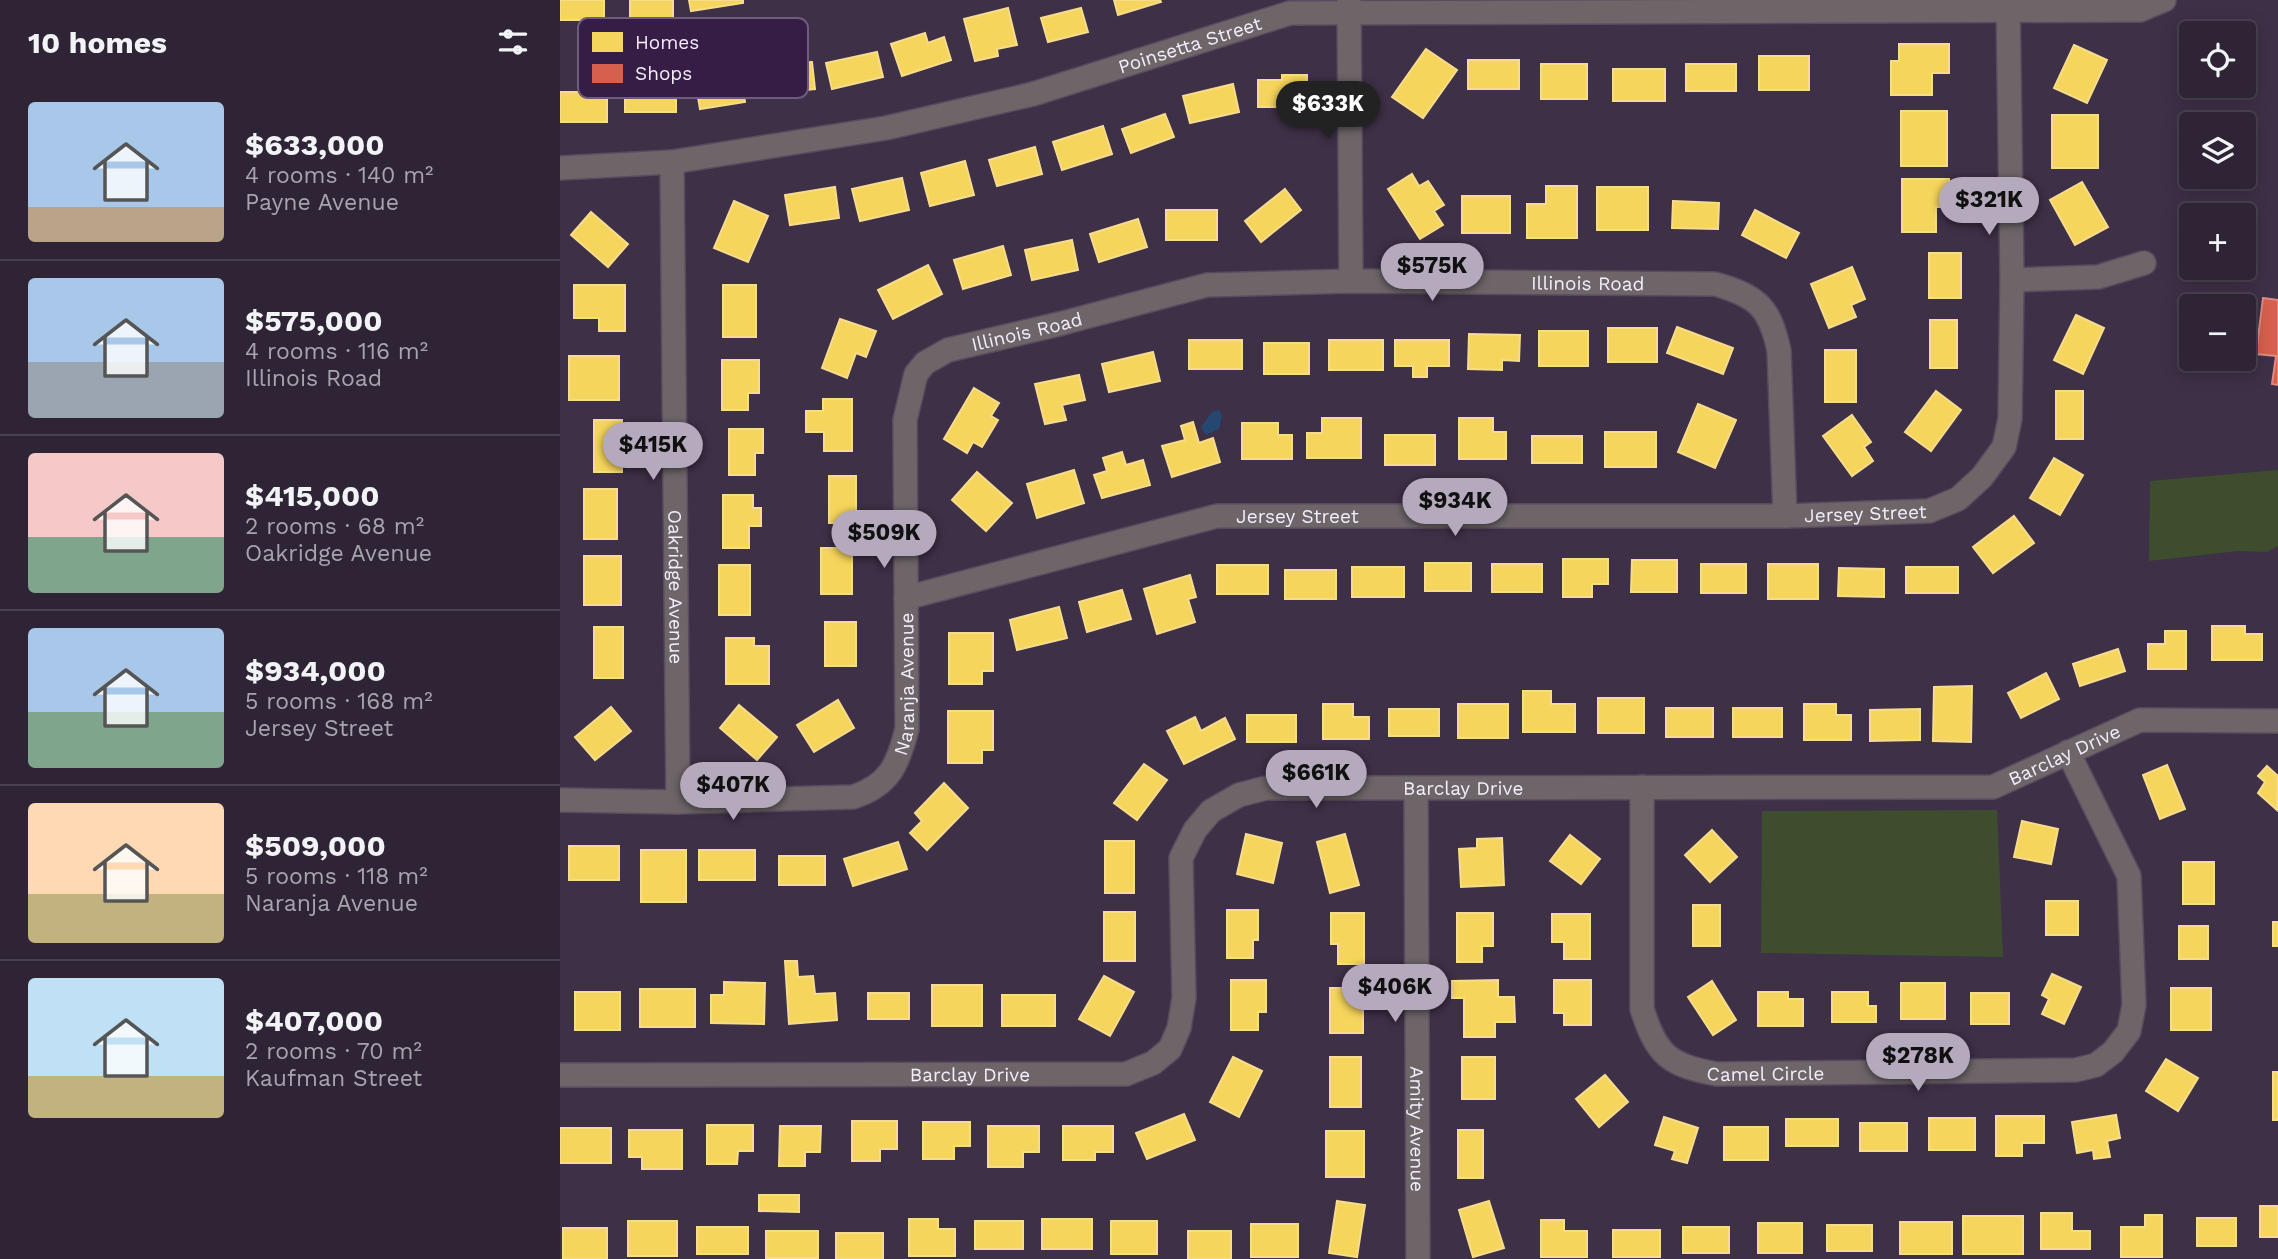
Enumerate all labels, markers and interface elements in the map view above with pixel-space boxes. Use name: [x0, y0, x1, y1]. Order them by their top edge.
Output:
street label: Poinsetta Street: [1115, 12, 1264, 78]
legend: [578, 18, 808, 98]
map controls: [2179, 21, 2256, 371]
button: locate: [2179, 21, 2256, 98]
icon: filters: [494, 23, 532, 61]
text: 10 homes: [28, 25, 167, 60]
text: Homes: [635, 31, 699, 54]
text: Shops: [635, 62, 692, 85]
pin: $633K: [1279, 82, 1377, 141]
text: $633K: [1292, 90, 1364, 117]
button: layers: [2179, 112, 2256, 189]
text: $633,000: [245, 127, 385, 162]
icon: home: [84, 130, 168, 214]
text: 4 rooms · 140 m²: [245, 162, 433, 189]
pin: $321K: [1940, 177, 2038, 237]
text: $321K: [1955, 186, 2023, 213]
text: Payne Avenue: [245, 189, 399, 216]
button: +: [2179, 203, 2256, 280]
pin: $575K: [1383, 244, 1481, 303]
text: $575K: [1397, 252, 1467, 279]
street label: Illinois Road: [1531, 271, 1645, 295]
button: −: [2179, 294, 2256, 371]
text: $575,000: [245, 303, 383, 338]
icon: home: [84, 306, 168, 390]
street label: Illinois Road: [969, 307, 1085, 356]
text: 4 rooms · 116 m²: [245, 338, 428, 365]
text: Illinois Road: [245, 365, 382, 392]
pin: $415K: [604, 422, 702, 482]
text: $415K: [619, 431, 687, 458]
text: $415,000: [245, 478, 380, 513]
pin: $934K: [1406, 478, 1504, 538]
icon: home: [84, 481, 168, 565]
text: $934K: [1418, 487, 1492, 514]
street label: Jersey Street: [1804, 500, 1927, 527]
street label: Jersey Street: [1236, 505, 1359, 528]
street label: Oakridge Avenue: [663, 510, 688, 664]
pin: $509K: [835, 510, 933, 570]
text: 2 rooms · 68 m²: [245, 513, 424, 540]
text: $509K: [847, 519, 921, 546]
text: Oakridge Avenue: [245, 540, 432, 567]
street label: Naranja Avenue: [889, 613, 919, 758]
text: $934,000: [245, 653, 386, 688]
icon: home: [84, 656, 168, 740]
text: 5 rooms · 168 m²: [245, 688, 433, 715]
text: Jersey Street: [245, 715, 393, 742]
street label: Barclay Drive: [2005, 720, 2124, 790]
pin: $661K: [1267, 750, 1365, 810]
text: $661K: [1282, 759, 1350, 786]
pin: $407K: [684, 762, 782, 822]
text: $407K: [696, 771, 770, 798]
street label: Barclay Drive: [1403, 777, 1523, 800]
text: $509,000: [245, 828, 386, 863]
icon: home: [84, 831, 168, 915]
text: 5 rooms · 118 m²: [245, 863, 428, 890]
text: Naranja Avenue: [245, 890, 418, 917]
pin: $406K: [1346, 964, 1444, 1024]
text: $406K: [1358, 973, 1432, 1000]
text: $407,000: [245, 1003, 383, 1038]
icon: home: [84, 1006, 168, 1090]
pin: $278K: [1869, 1034, 1967, 1093]
text: 2 rooms · 70 m²: [245, 1038, 422, 1065]
text: $278K: [1882, 1042, 1954, 1069]
street label: Camel Circle: [1705, 1061, 1825, 1086]
street label: Barclay Drive: [910, 1063, 1030, 1086]
text: Kaufman Street: [245, 1065, 422, 1092]
street label: Amity Avenue: [1405, 1066, 1429, 1192]

